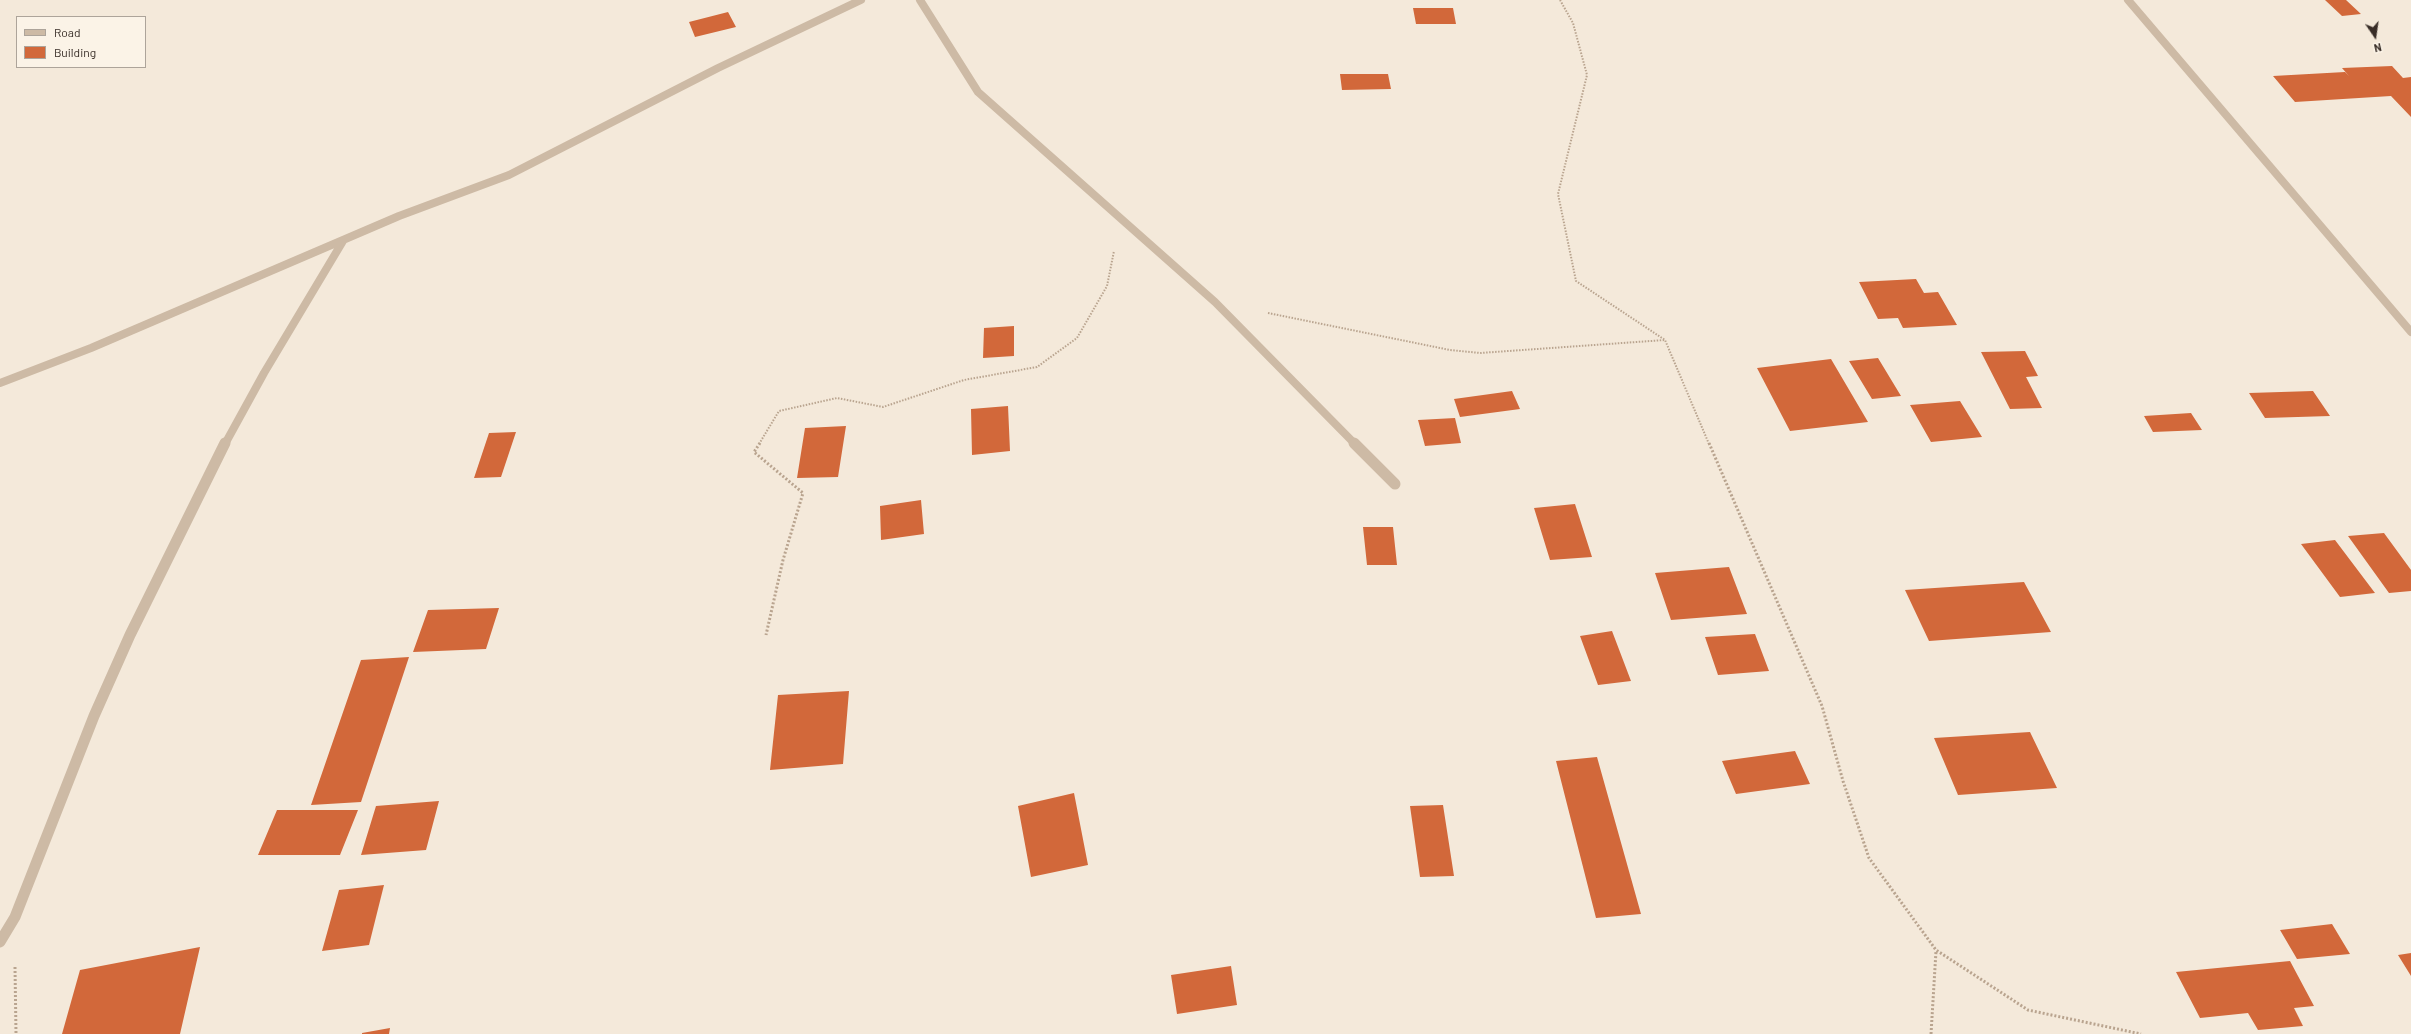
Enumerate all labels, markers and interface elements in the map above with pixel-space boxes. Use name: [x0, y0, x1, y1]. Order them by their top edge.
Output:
legend: [16, 16, 146, 68]
north arrow: [2355, 16, 2395, 56]
text: Road: [54, 25, 81, 39]
text: N: [2373, 41, 2383, 55]
text: Building: [54, 45, 96, 59]

